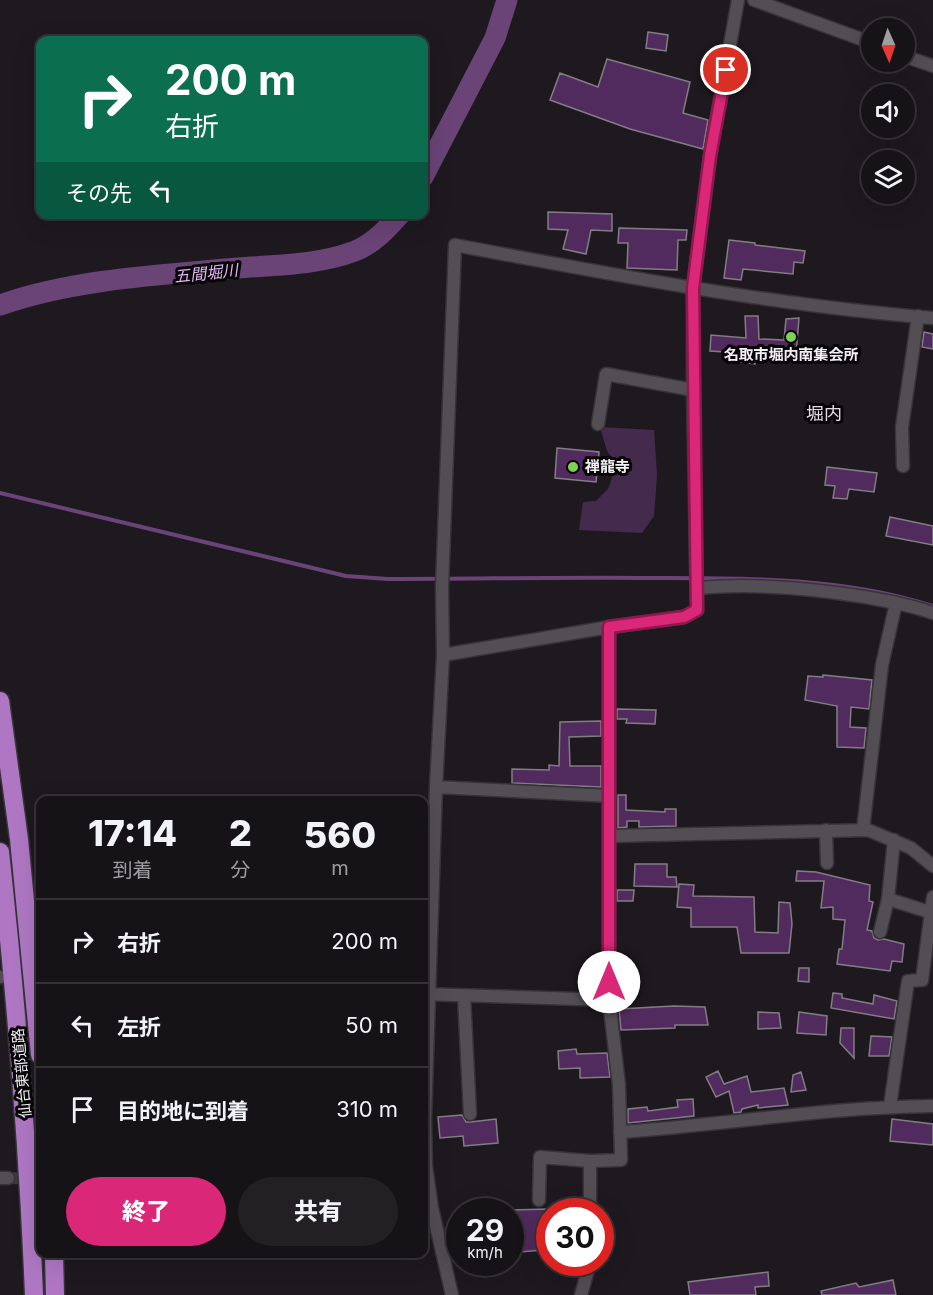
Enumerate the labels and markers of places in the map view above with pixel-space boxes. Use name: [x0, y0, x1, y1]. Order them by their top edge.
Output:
pin: [700, 44, 751, 95]
marker: 名取市堀内南集会所: [784, 330, 798, 344]
place label: 名取市堀内南集会所: [723, 345, 859, 364]
place label: 禅龍寺: [584, 457, 630, 476]
marker: 禅龍寺: [566, 460, 580, 474]

